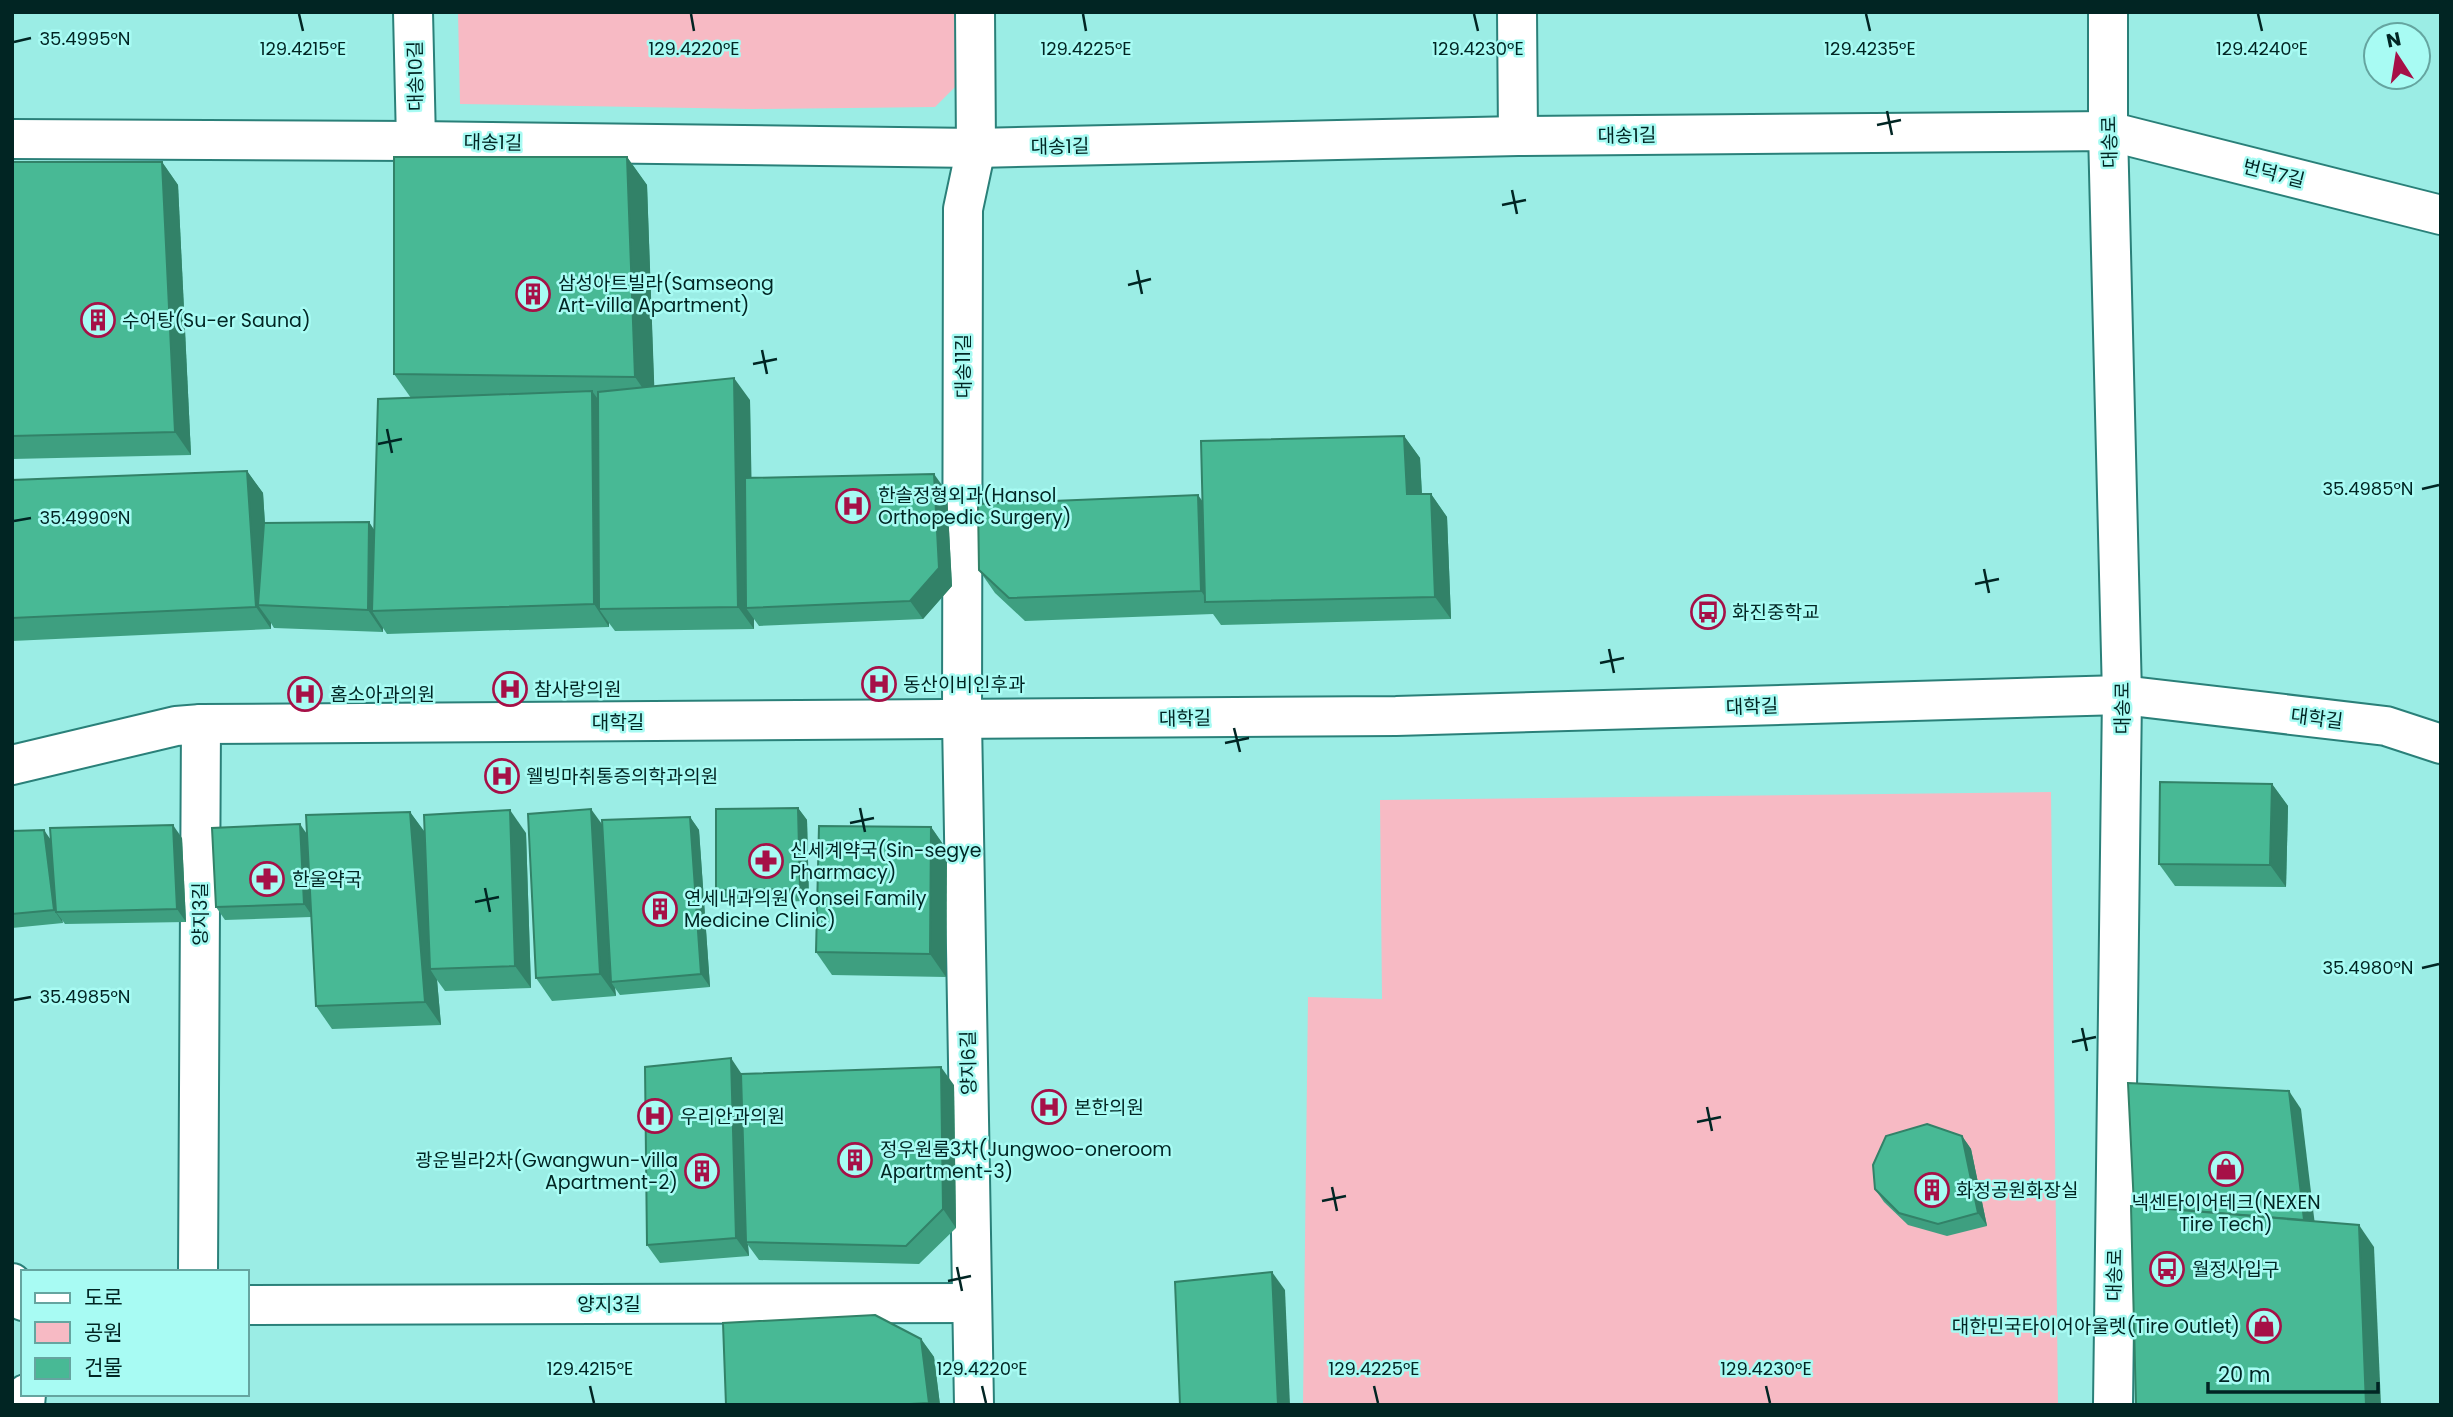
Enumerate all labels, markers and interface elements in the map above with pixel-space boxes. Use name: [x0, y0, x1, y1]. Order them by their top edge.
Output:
north arrow: [2362, 21, 2432, 91]
text: N: [2384, 25, 2403, 55]
text: 35.4995°N: [39, 26, 131, 51]
text: 129.4215°E: [260, 36, 346, 61]
text: 129.4220°E: [648, 36, 740, 61]
text: 129.4225°E: [1040, 36, 1132, 61]
text: 129.4230°E: [1432, 36, 1524, 61]
text: 129.4235°E: [1824, 36, 1916, 61]
text: 129.4240°E: [2216, 36, 2308, 61]
street label: 대송10길: [401, 41, 430, 111]
street label: 대송로: [2096, 116, 2123, 168]
street label: 대송1길: [1598, 121, 1657, 150]
street label: 대송1길: [463, 128, 522, 157]
street label: 대송1길: [1031, 132, 1090, 161]
street label: 번덕7길: [2240, 153, 2308, 194]
place label: 삼성아트빌라(Samseong Art-villa Apartment): [558, 270, 774, 319]
building icon: 삼성아트빌라(Samseong Art-villa Apartment): [514, 275, 552, 313]
building icon: 수어탕(Su-er Sauna): [79, 301, 117, 339]
place label: 수어탕(Su-er Sauna): [122, 307, 311, 334]
street label: 대송11길: [950, 334, 977, 398]
text: 35.4985°N: [2322, 476, 2414, 501]
place label: 한솔정형외과(Hansol Orthopedic Surgery): [878, 482, 1071, 531]
hospital icon: 한솔정형외과(Hansol Orthopedic Surgery): [834, 487, 872, 525]
text: 35.4990°N: [39, 505, 131, 530]
bus stop icon: 화진중학교: [1689, 593, 1727, 631]
place label: 화진중학교: [1732, 599, 1819, 626]
hospital icon: 동산이비인후과: [860, 665, 898, 703]
hospital icon: 참사랑의원: [491, 670, 529, 708]
place label: 동산이비인후과: [903, 671, 1025, 698]
hospital icon: 홈소아과의원: [286, 675, 324, 713]
place label: 참사랑의원: [534, 676, 621, 703]
place label: 홈소아과의원: [330, 681, 435, 708]
street label: 대송로: [2109, 682, 2136, 734]
street label: 대학길: [1725, 692, 1779, 721]
street label: 대학길: [2289, 702, 2345, 735]
street label: 대학길: [1159, 705, 1211, 732]
street label: 대학길: [592, 709, 644, 736]
hospital icon: 웰빙마취통증의학과의원: [483, 757, 521, 795]
place label: 웰빙마취통증의학과의원: [526, 763, 718, 790]
place label: 신세계약국(Sin-segye Pharmacy): [790, 837, 982, 886]
pharmacy icon: 신세계약국(Sin-segye Pharmacy): [747, 842, 785, 880]
pharmacy icon: 한울약국: [248, 860, 286, 898]
place label: 한울약국: [292, 866, 362, 893]
street label: 양지3길: [187, 882, 214, 946]
place label: 연세내과의원(Yonsei Family Medicine Clinic): [684, 885, 927, 934]
building icon: 연세내과의원(Yonsei Family Medicine Clinic): [641, 890, 679, 928]
text: 35.4980°N: [2322, 955, 2414, 980]
text: 35.4985°N: [39, 984, 131, 1009]
street label: 양지6길: [954, 1031, 983, 1095]
hospital icon: 본한의원: [1030, 1088, 1068, 1126]
place label: 본한의원: [1074, 1094, 1144, 1121]
hospital icon: 우리안과의원: [636, 1097, 674, 1135]
place label: 우리안과의원: [680, 1103, 785, 1130]
place label: 정우원룸3차(Jungwoo-oneroom Apartment-3): [880, 1136, 1172, 1185]
building icon: 정우원룸3차(Jungwoo-oneroom Apartment-3): [836, 1141, 874, 1179]
place label: 광운빌라2차(Gwangwun-villa Apartment-2): [415, 1147, 678, 1196]
shop icon: 넥센타이어테크(NEXEN Tire Tech): [2207, 1150, 2245, 1188]
building icon: 광운빌라2차(Gwangwun-villa Apartment-2): [683, 1152, 721, 1190]
building icon: 화정공원화장실: [1913, 1171, 1951, 1209]
place label: 화정공원화장실: [1956, 1177, 2078, 1204]
place label: 넥센타이어테크(NEXEN Tire Tech): [2132, 1189, 2321, 1238]
street label: 대송로: [2101, 1249, 2128, 1301]
bus stop icon: 월정사입구: [2148, 1250, 2186, 1288]
place label: 월정사입구: [2192, 1256, 2279, 1283]
legend: [21, 1270, 248, 1396]
text: 도로: [84, 1283, 123, 1312]
street label: 양지3길: [577, 1291, 641, 1318]
shop icon: 대한민국타이어아울렛(Tire Outlet): [2245, 1307, 2283, 1345]
place label: 대한민국타이어아울렛(Tire Outlet): [1952, 1313, 2240, 1340]
text: 공원: [84, 1318, 123, 1347]
scale bar: [2208, 1350, 2378, 1394]
text: 건물: [84, 1353, 123, 1382]
text: 129.4215°E: [547, 1356, 633, 1381]
text: 129.4220°E: [936, 1356, 1028, 1381]
text: 129.4225°E: [1328, 1356, 1420, 1381]
text: 129.4230°E: [1720, 1356, 1812, 1381]
text: 20 m: [2218, 1360, 2271, 1389]

